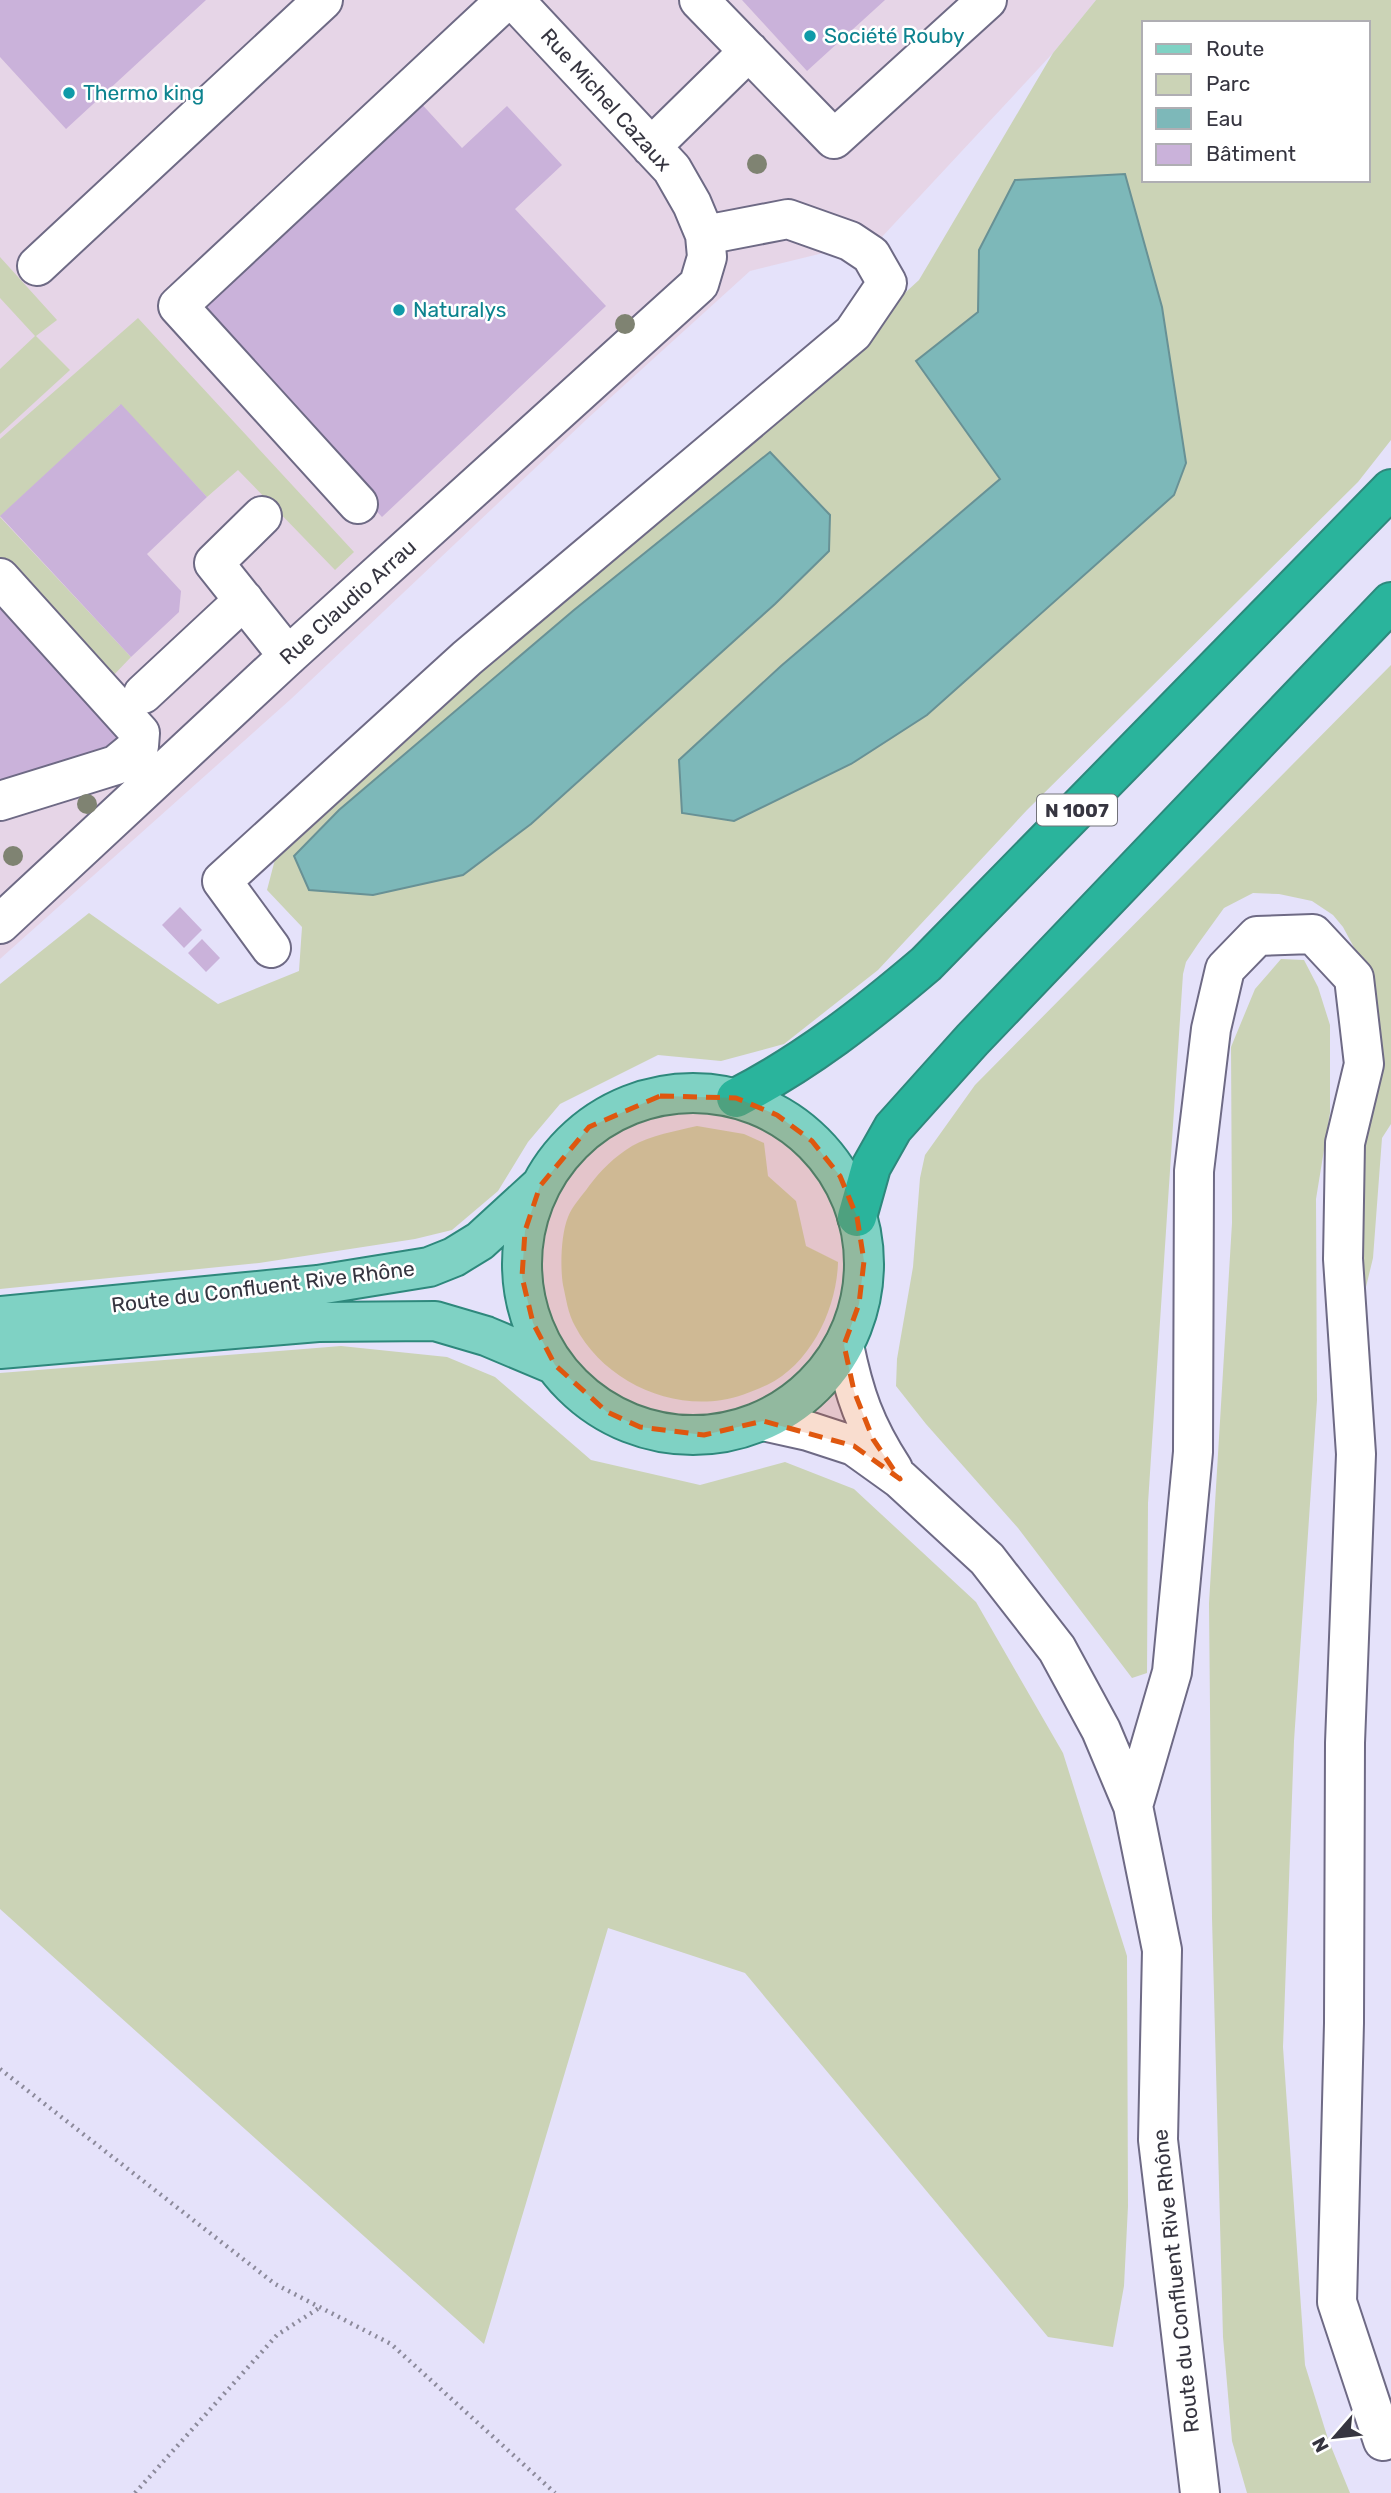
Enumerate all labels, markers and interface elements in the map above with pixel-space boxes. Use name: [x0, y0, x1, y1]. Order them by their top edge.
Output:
legend: [1142, 21, 1370, 182]
street label: Rue Michel Cazaux: [536, 23, 677, 176]
place label: Société Rouby: [824, 23, 965, 48]
marker: Société Rouby: [802, 28, 818, 44]
text: Route: [1206, 36, 1264, 61]
text: Parc: [1206, 71, 1250, 96]
place label: Thermo king: [83, 80, 204, 105]
marker: Thermo king: [61, 85, 77, 101]
text: Eau: [1206, 106, 1243, 131]
text: Bâtiment: [1206, 141, 1296, 166]
place label: Naturalys: [413, 297, 506, 322]
marker: Naturalys: [391, 302, 407, 318]
street label: Rue Claudio Arrau: [274, 534, 421, 669]
road number: N 1007: [1037, 794, 1117, 825]
street label: Route du Confluent Rive Rhône: [110, 1255, 416, 1318]
street label: Route du Confluent Rive Rhône: [1147, 2128, 1204, 2434]
north arrow: [1300, 2402, 1370, 2472]
text: N: [1307, 2433, 1334, 2456]

